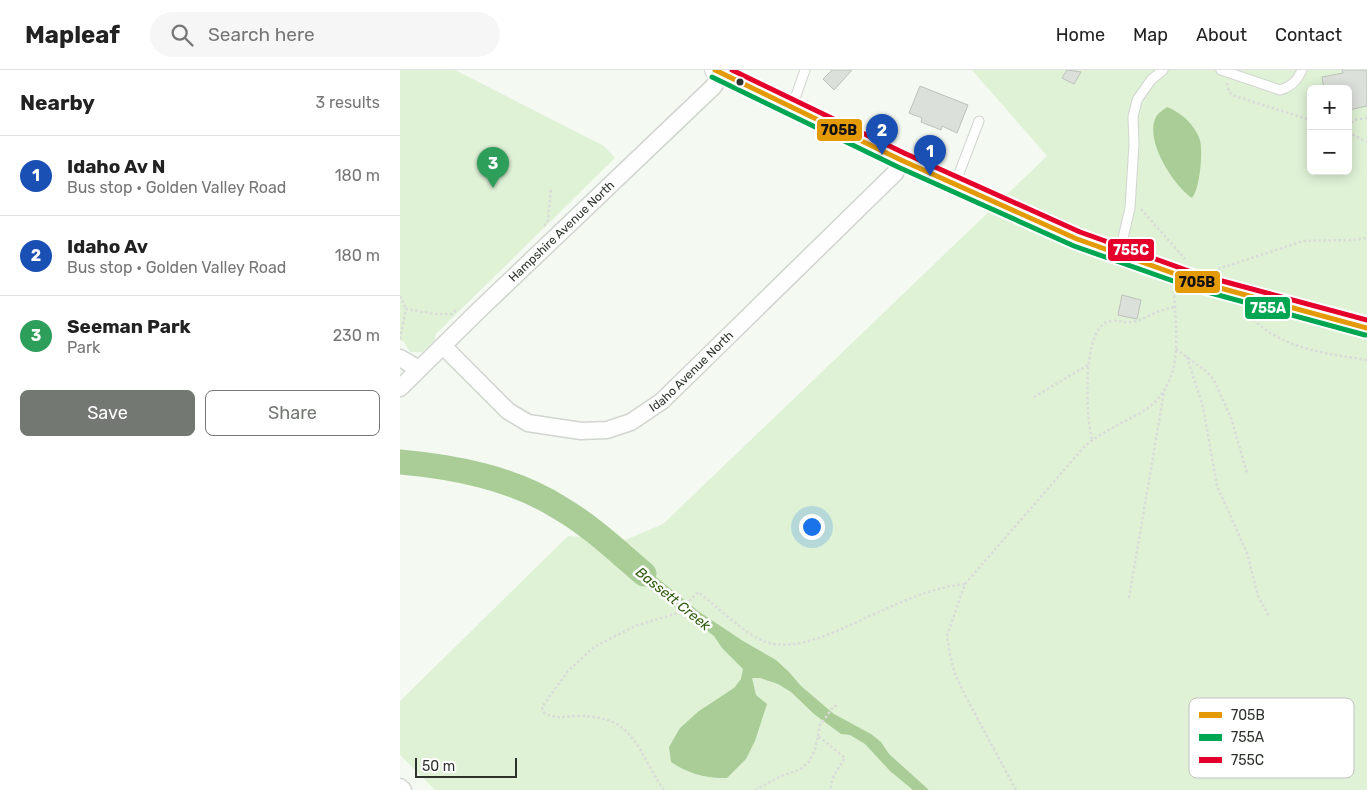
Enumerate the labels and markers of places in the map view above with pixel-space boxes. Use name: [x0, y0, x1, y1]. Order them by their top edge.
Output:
unlabelled marker: [735, 77, 745, 87]
pin: 2: [866, 114, 898, 155]
pin: 1: [914, 135, 946, 176]
pin: 3: [477, 147, 509, 188]

